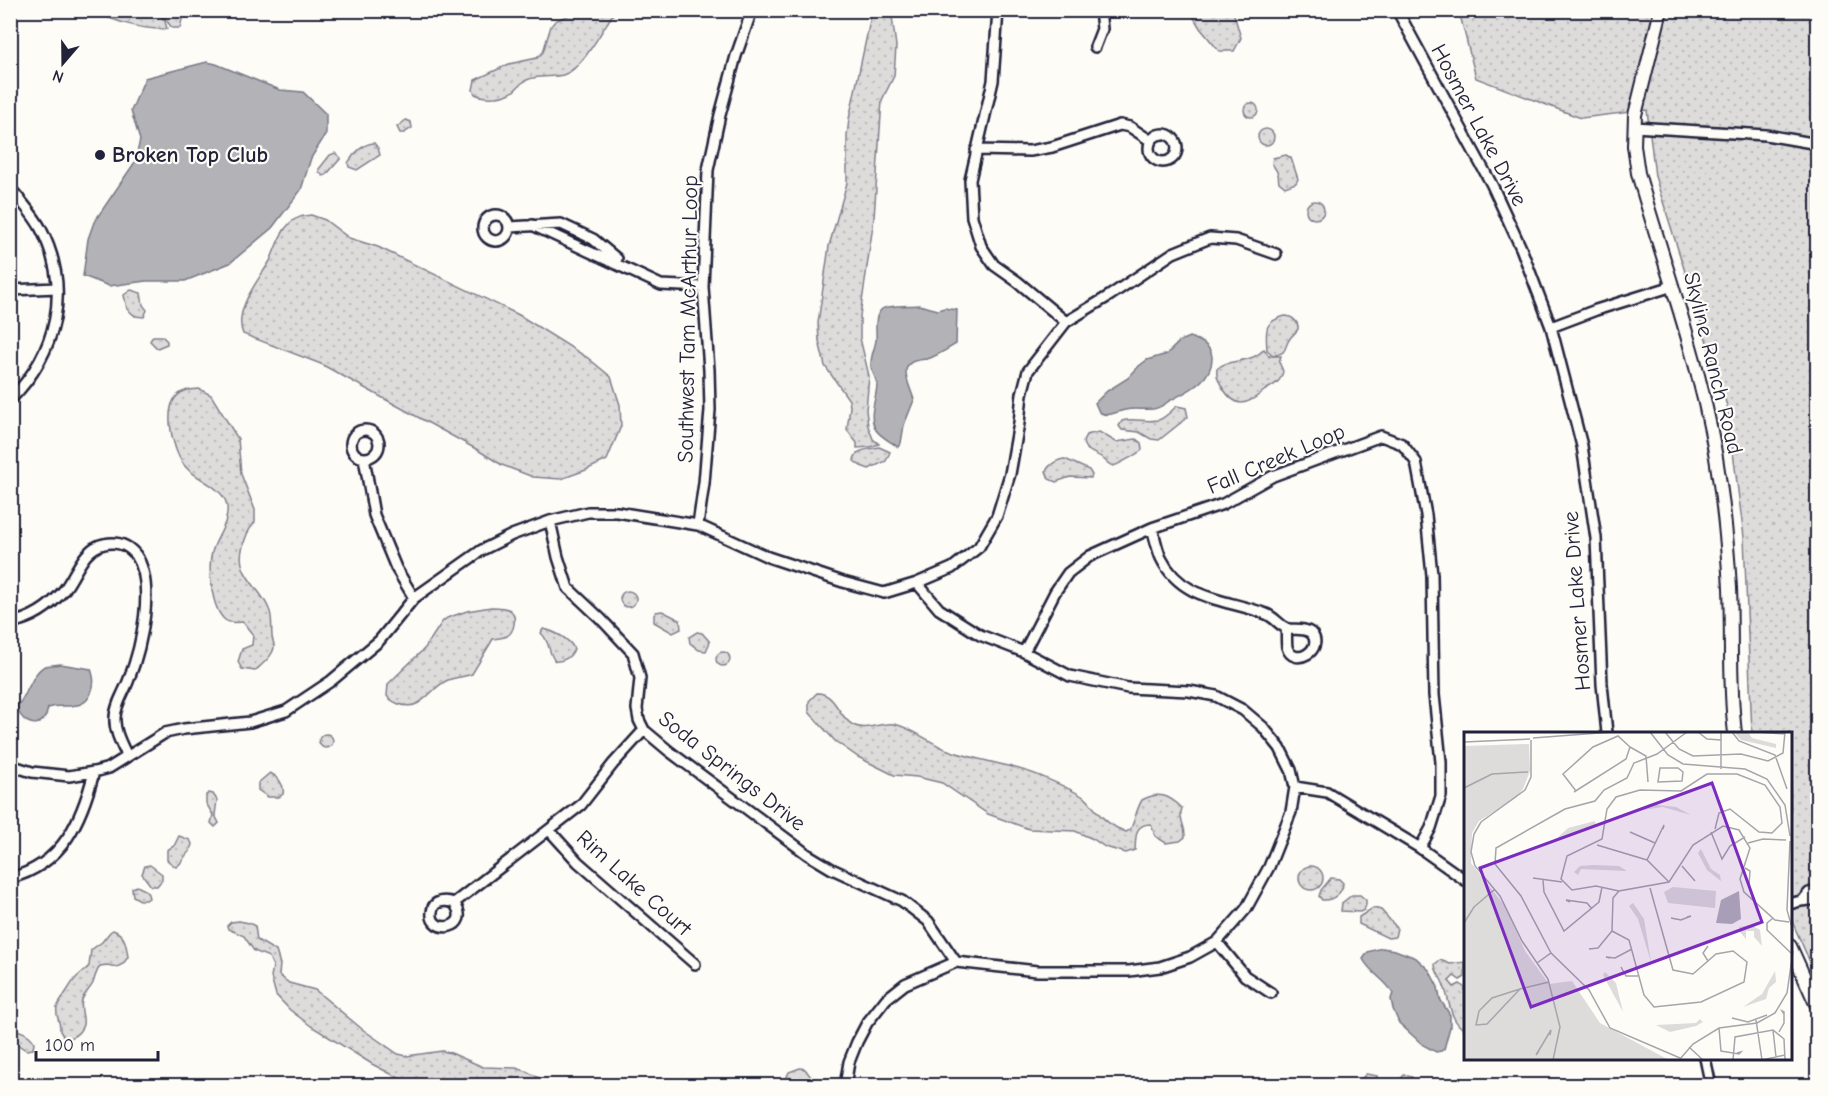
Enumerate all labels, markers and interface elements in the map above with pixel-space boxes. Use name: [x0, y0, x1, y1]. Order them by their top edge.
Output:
north arrow: [33, 33, 93, 93]
street label: Hosmer Lake Drive: [1425, 40, 1533, 210]
text: N: [50, 66, 66, 86]
place label: Broken Top Club: [112, 142, 268, 168]
marker: Broken Top Club: [93, 148, 107, 162]
street label: Southwest Tam McArthur Loop: [672, 175, 704, 463]
street label: Skyline Ranch Road: [1678, 269, 1748, 457]
street label: Fall Creek Loop: [1203, 418, 1349, 500]
street label: Hosmer Lake Drive: [1558, 510, 1596, 692]
street label: Soda Springs Drive: [653, 706, 811, 836]
inset map: [1464, 732, 1792, 1060]
street label: Rim Lake Court: [571, 825, 697, 942]
scale bar: [36, 1024, 158, 1062]
text: 100 m: [45, 1035, 95, 1056]

